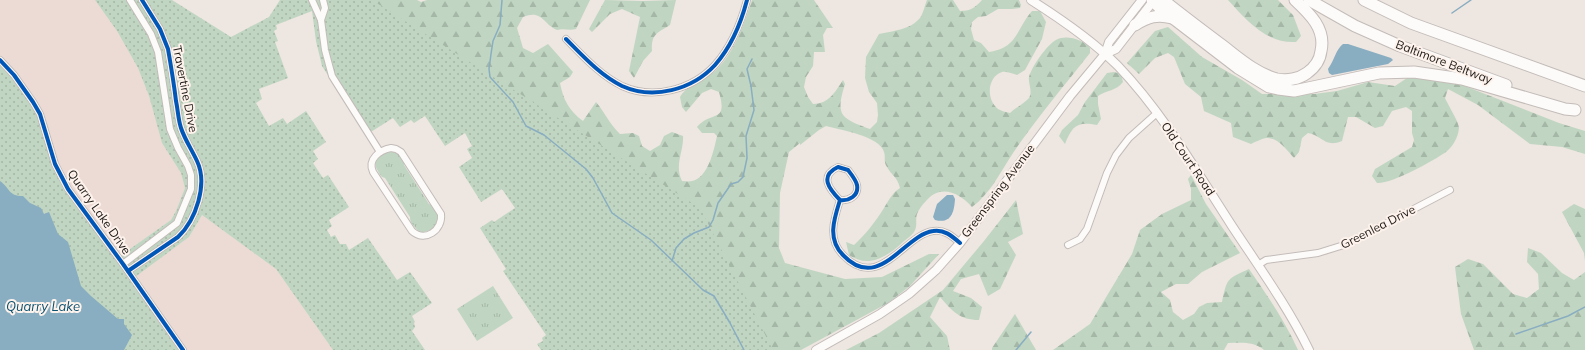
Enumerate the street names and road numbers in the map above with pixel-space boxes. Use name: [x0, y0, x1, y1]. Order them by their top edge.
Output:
street label: Baltimore Beltway: [1394, 36, 1495, 87]
street label: Travertine Drive: [170, 44, 201, 134]
street label: Old Court Road: [1158, 119, 1219, 198]
street label: Greenspring Avenue: [958, 141, 1038, 240]
street label: Quarry Lake Drive: [64, 166, 134, 257]
street label: Greenlea Drive: [1338, 201, 1418, 252]

